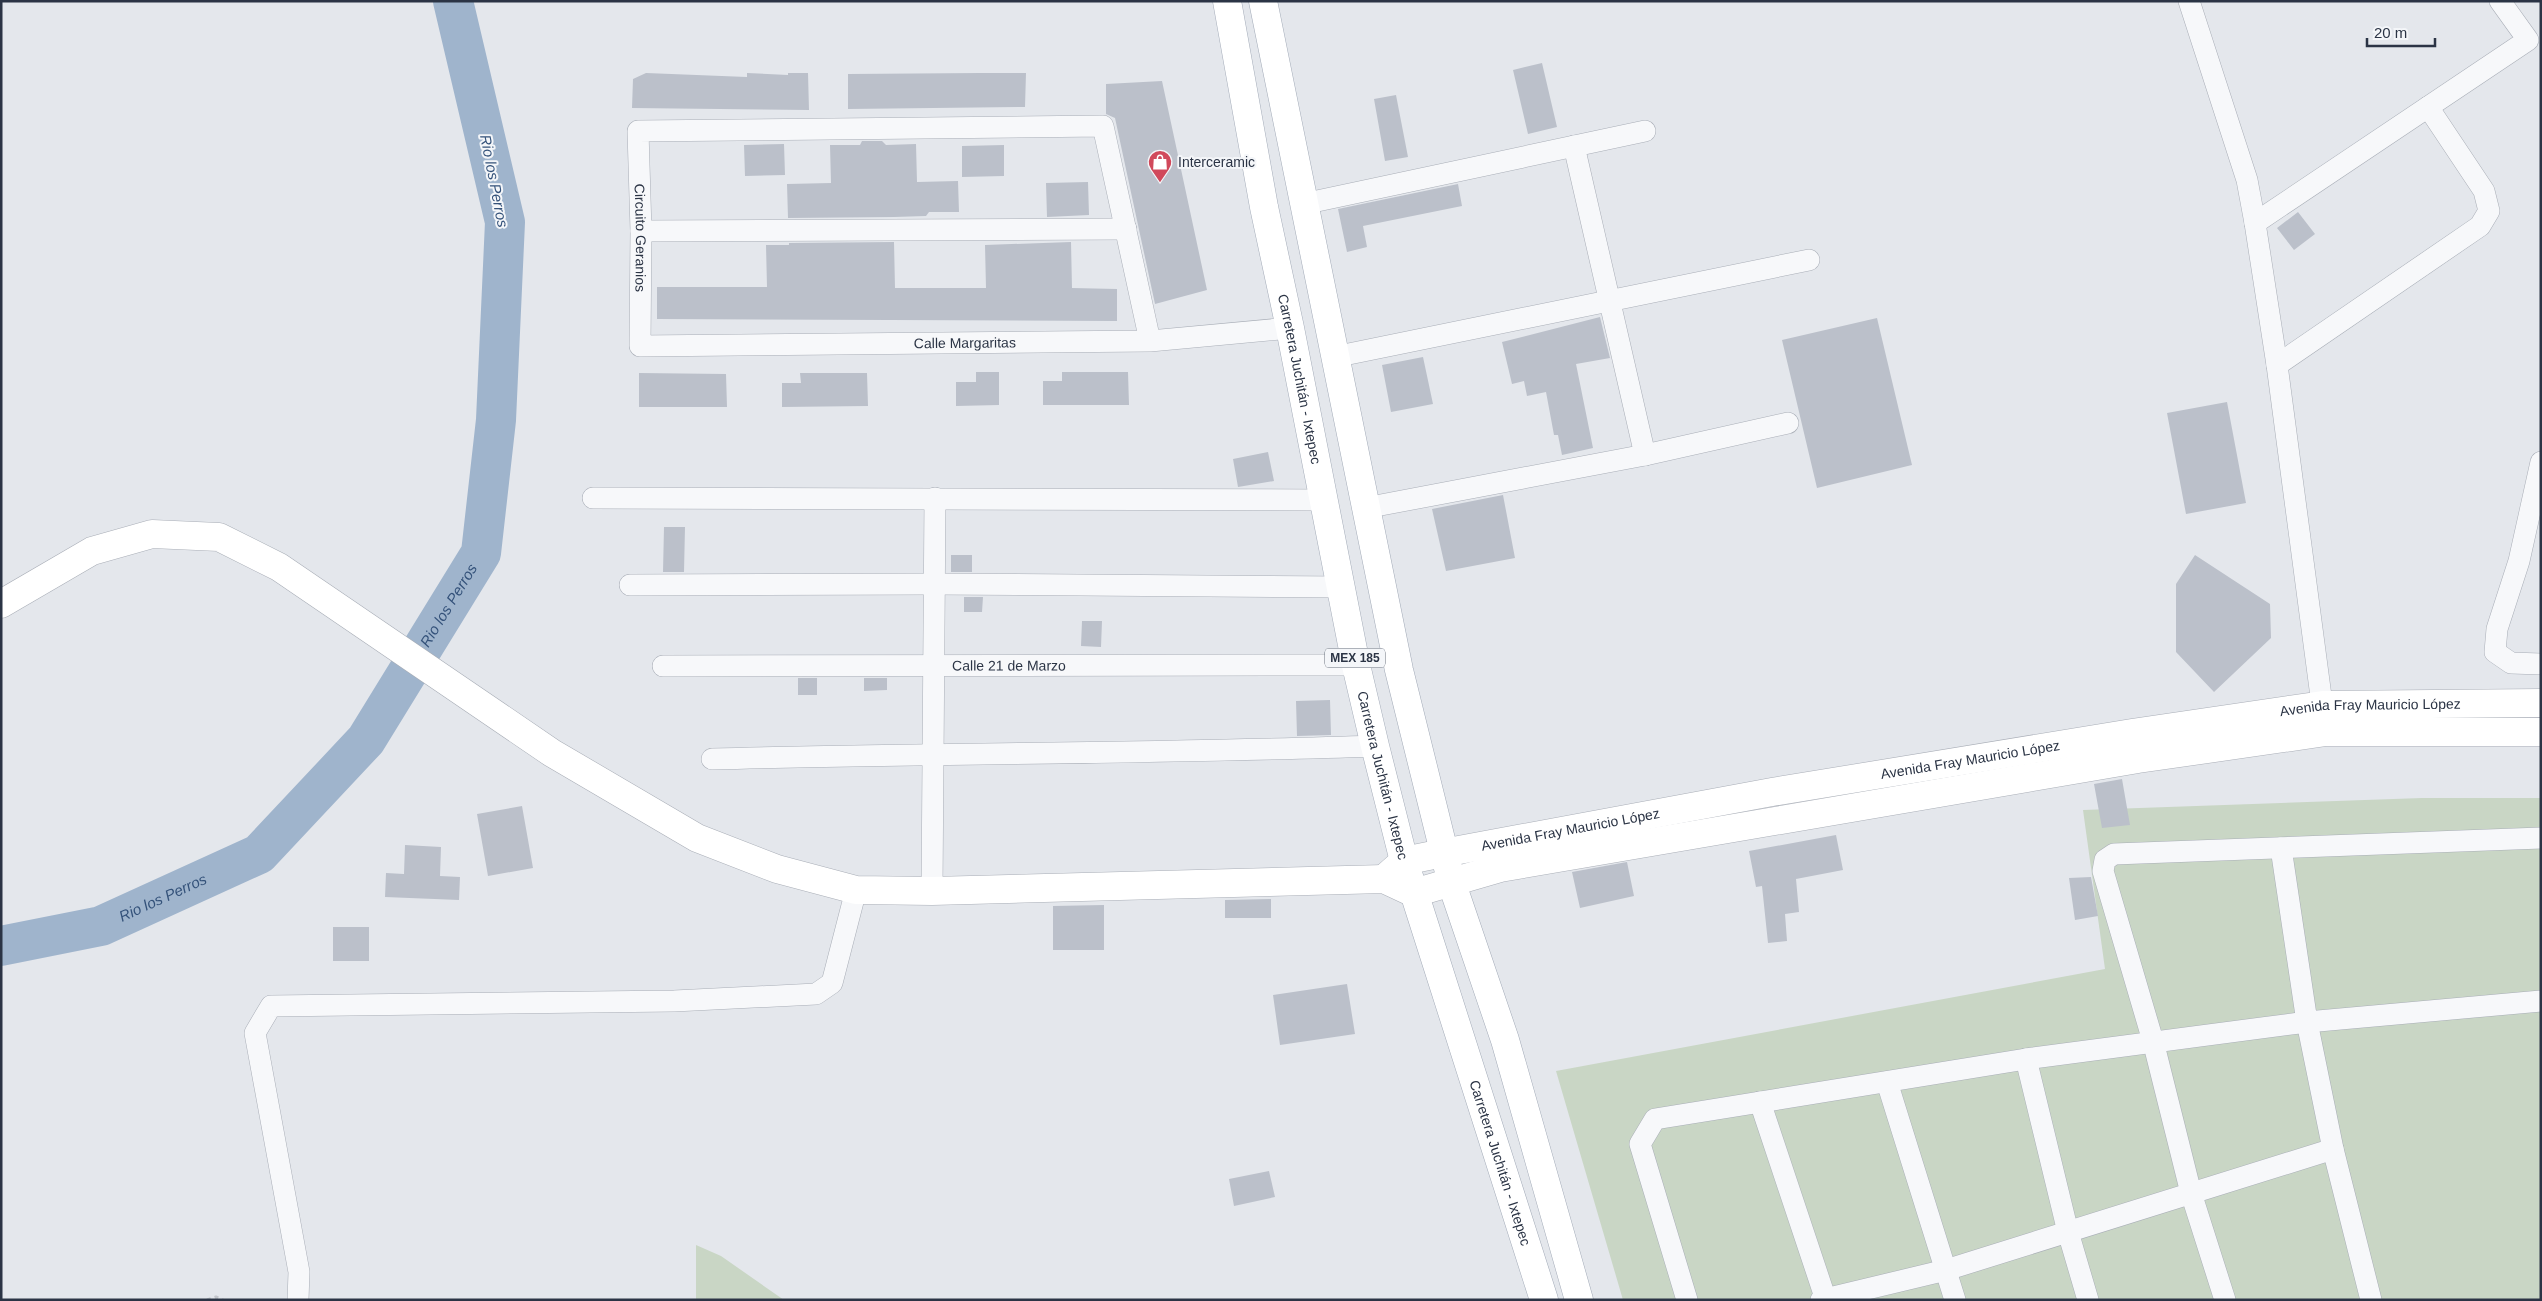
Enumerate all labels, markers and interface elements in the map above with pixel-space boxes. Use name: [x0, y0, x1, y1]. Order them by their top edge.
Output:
scale bar: [2367, 15, 2434, 47]
text: 20 m: [2374, 24, 2407, 41]
water label: Rio los Perros: [477, 133, 512, 229]
shop icon: Interceramic: [1147, 149, 1173, 183]
place label: Interceramic: [1178, 154, 1255, 170]
street label: Circuito Geranios: [632, 183, 649, 292]
street label: Carretera Juchitán - Ixtepec: [1275, 293, 1324, 465]
street label: Calle Margaritas: [914, 334, 1016, 351]
water label: Rio los Perros: [416, 560, 481, 650]
road number: MEX 185: [1325, 648, 1385, 668]
street label: Calle 21 de Marzo: [952, 657, 1066, 674]
street label: Carretera Juchitán - Ixtepec: [1354, 690, 1411, 861]
street label: Avenida Fray Mauricio López: [2279, 696, 2461, 719]
street label: Avenida Fray Mauricio López: [1880, 737, 2061, 782]
street label: Avenida Fray Mauricio López: [1480, 805, 1661, 854]
water label: Rio los Perros: [116, 870, 210, 925]
street label: Carretera Juchitán - Ixtepec: [1466, 1078, 1534, 1248]

